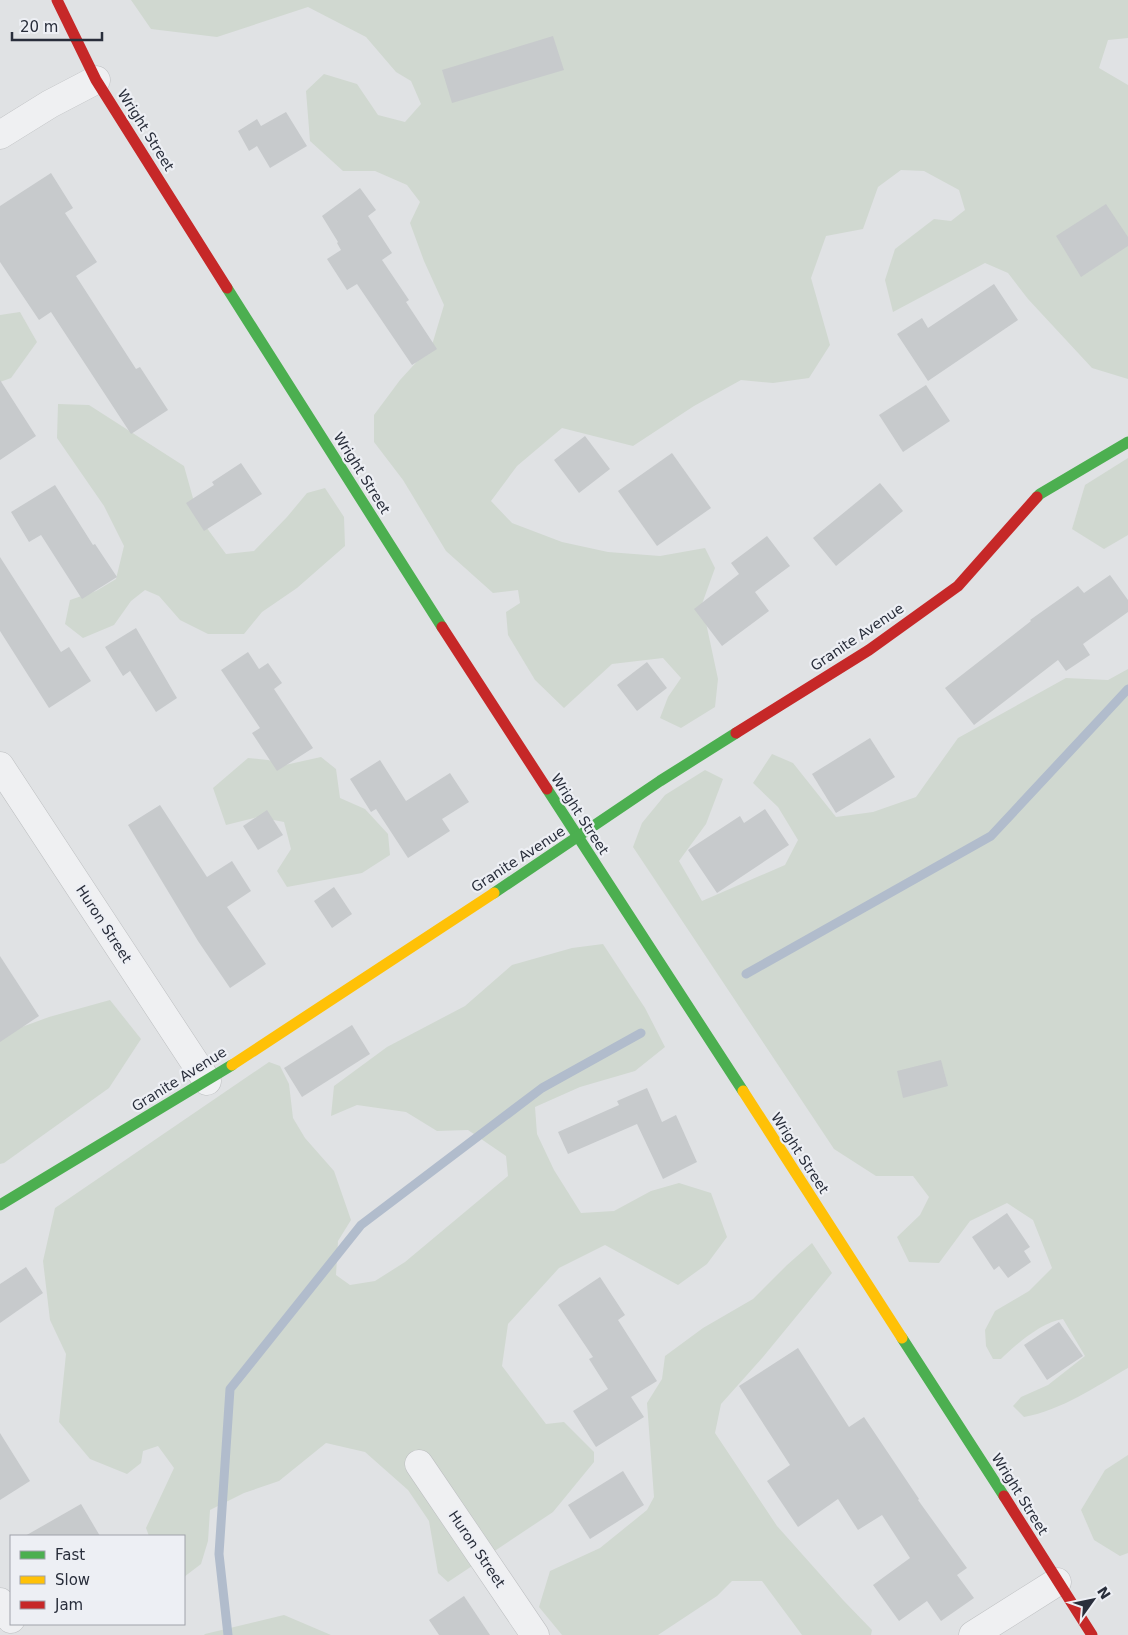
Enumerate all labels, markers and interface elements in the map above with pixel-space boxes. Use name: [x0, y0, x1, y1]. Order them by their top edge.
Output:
scale bar: [12, 10, 102, 42]
text: 20 m: [20, 18, 58, 36]
street label: Wright Street: [115, 86, 178, 174]
street label: Wright Street: [331, 429, 394, 517]
street label: Granite Avenue: [808, 600, 906, 674]
street label: Wright Street: [548, 771, 612, 858]
street label: Granite Avenue: [468, 823, 568, 895]
street label: Huron Street: [73, 882, 135, 966]
street label: Granite Avenue: [129, 1043, 229, 1115]
street label: Wright Street: [768, 1110, 832, 1197]
street label: Wright Street: [989, 1450, 1052, 1538]
street label: Huron Street: [445, 1508, 509, 1591]
legend: [10, 1535, 185, 1625]
text: Fast: [55, 1546, 85, 1564]
text: Slow: [55, 1571, 90, 1589]
north arrow: [1068, 1575, 1118, 1625]
text: N: [1094, 1584, 1114, 1602]
text: Jam: [54, 1596, 83, 1614]

